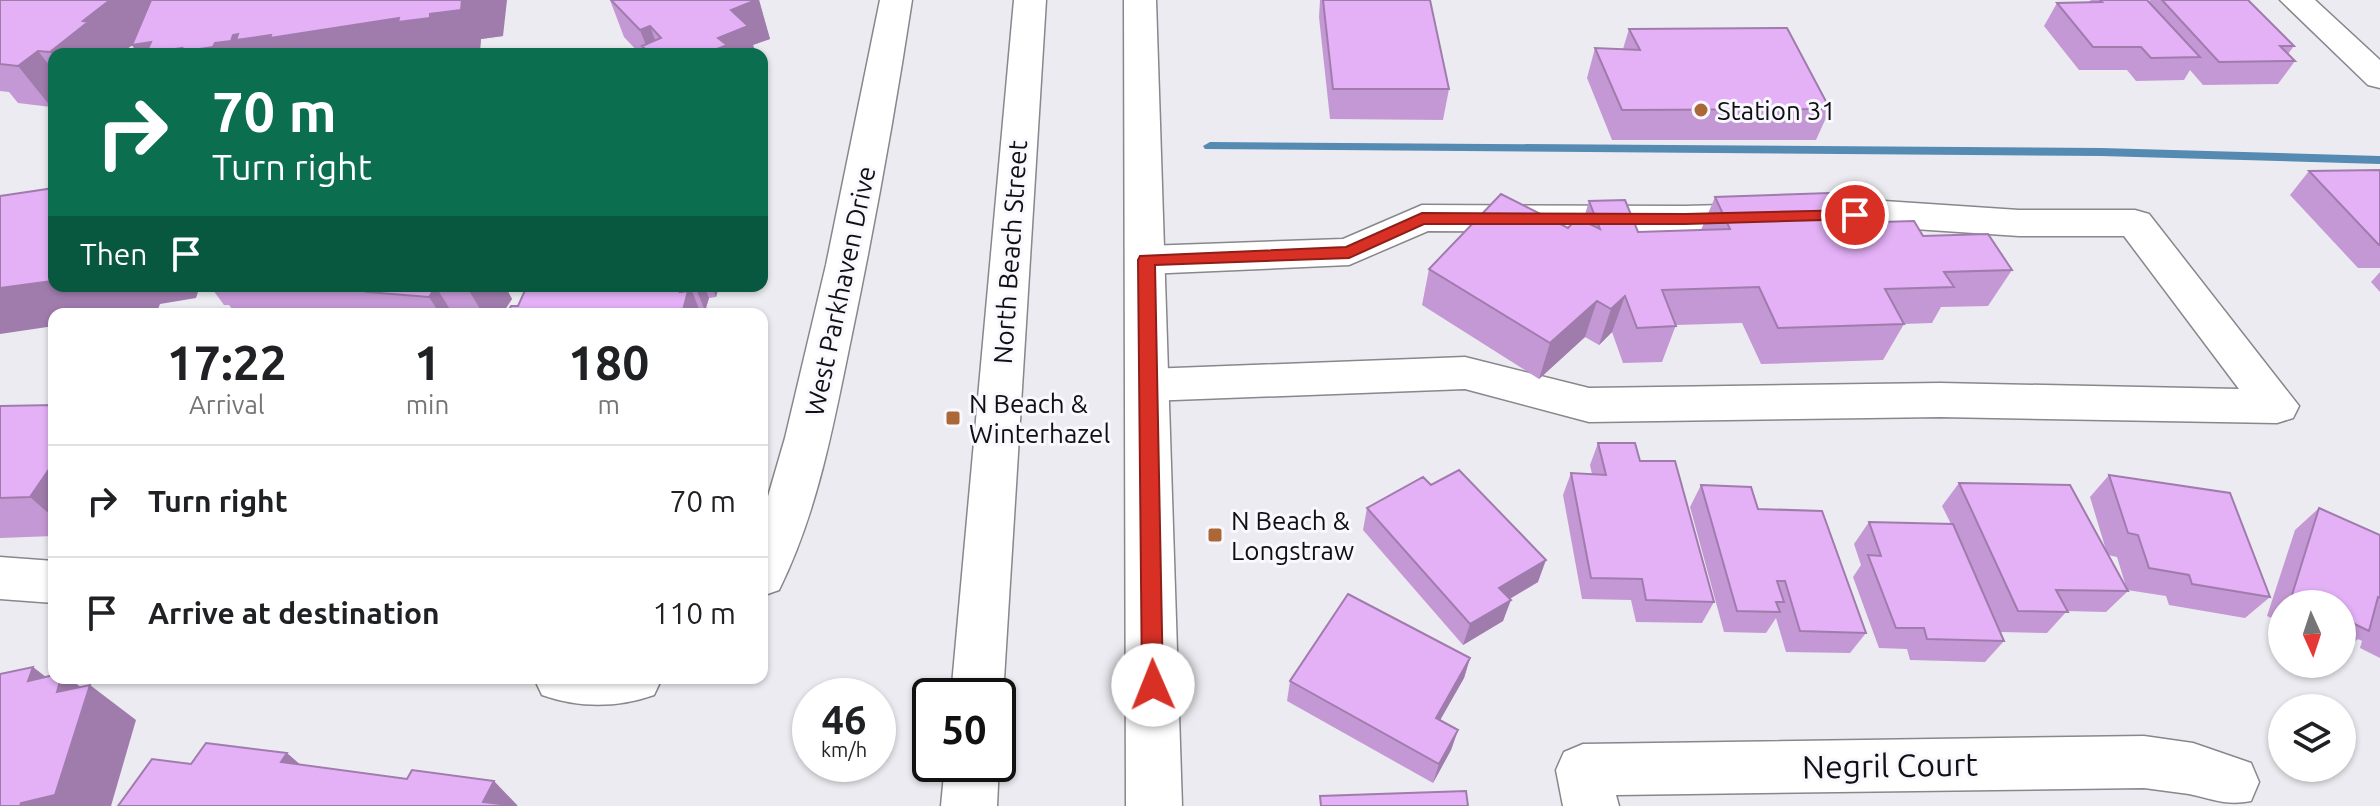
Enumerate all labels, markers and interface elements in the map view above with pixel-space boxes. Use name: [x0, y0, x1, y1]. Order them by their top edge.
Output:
icon: right: [80, 80, 184, 184]
text: 70 m: [212, 80, 337, 143]
place label: Station 31: [1717, 96, 1836, 125]
marker: Station 31: [1692, 101, 1710, 119]
street label: North Beach Street: [988, 139, 1032, 365]
text: Turn right: [212, 146, 372, 187]
street label: West Parkhaven Drive: [799, 163, 881, 419]
pin: [1821, 181, 1889, 249]
icon: arrive: [1833, 193, 1877, 237]
icon: arrive: [164, 232, 208, 276]
text: Then: [80, 237, 148, 271]
text: 17:22: [167, 335, 287, 389]
text: 1: [414, 335, 441, 389]
text: 180: [568, 335, 649, 389]
place label: N Beach & Winterhazel: [969, 389, 1110, 448]
text: Arrival: [189, 390, 265, 419]
text: min: [406, 390, 449, 419]
text: m: [597, 390, 620, 419]
marker: N Beach & Winterhazel: [944, 409, 962, 427]
icon: right: [80, 479, 124, 523]
text: Turn right: [148, 484, 288, 518]
text: 70 m: [669, 484, 736, 518]
place label: N Beach & Longstraw: [1231, 506, 1354, 565]
marker: N Beach & Longstraw: [1206, 526, 1224, 544]
north arrow: [2268, 590, 2356, 678]
map controls: [2268, 590, 2356, 782]
icon: arrive: [80, 591, 124, 635]
text: Arrive at destination: [148, 596, 440, 630]
text: 110 m: [652, 596, 736, 630]
position arrow: [1111, 643, 1195, 727]
speed limit sign: 50: [912, 678, 1016, 782]
button: layers: [2268, 694, 2356, 782]
text: 46: [821, 697, 867, 742]
text: km/h: [821, 738, 867, 761]
street label: Negril Court: [1802, 745, 1979, 785]

